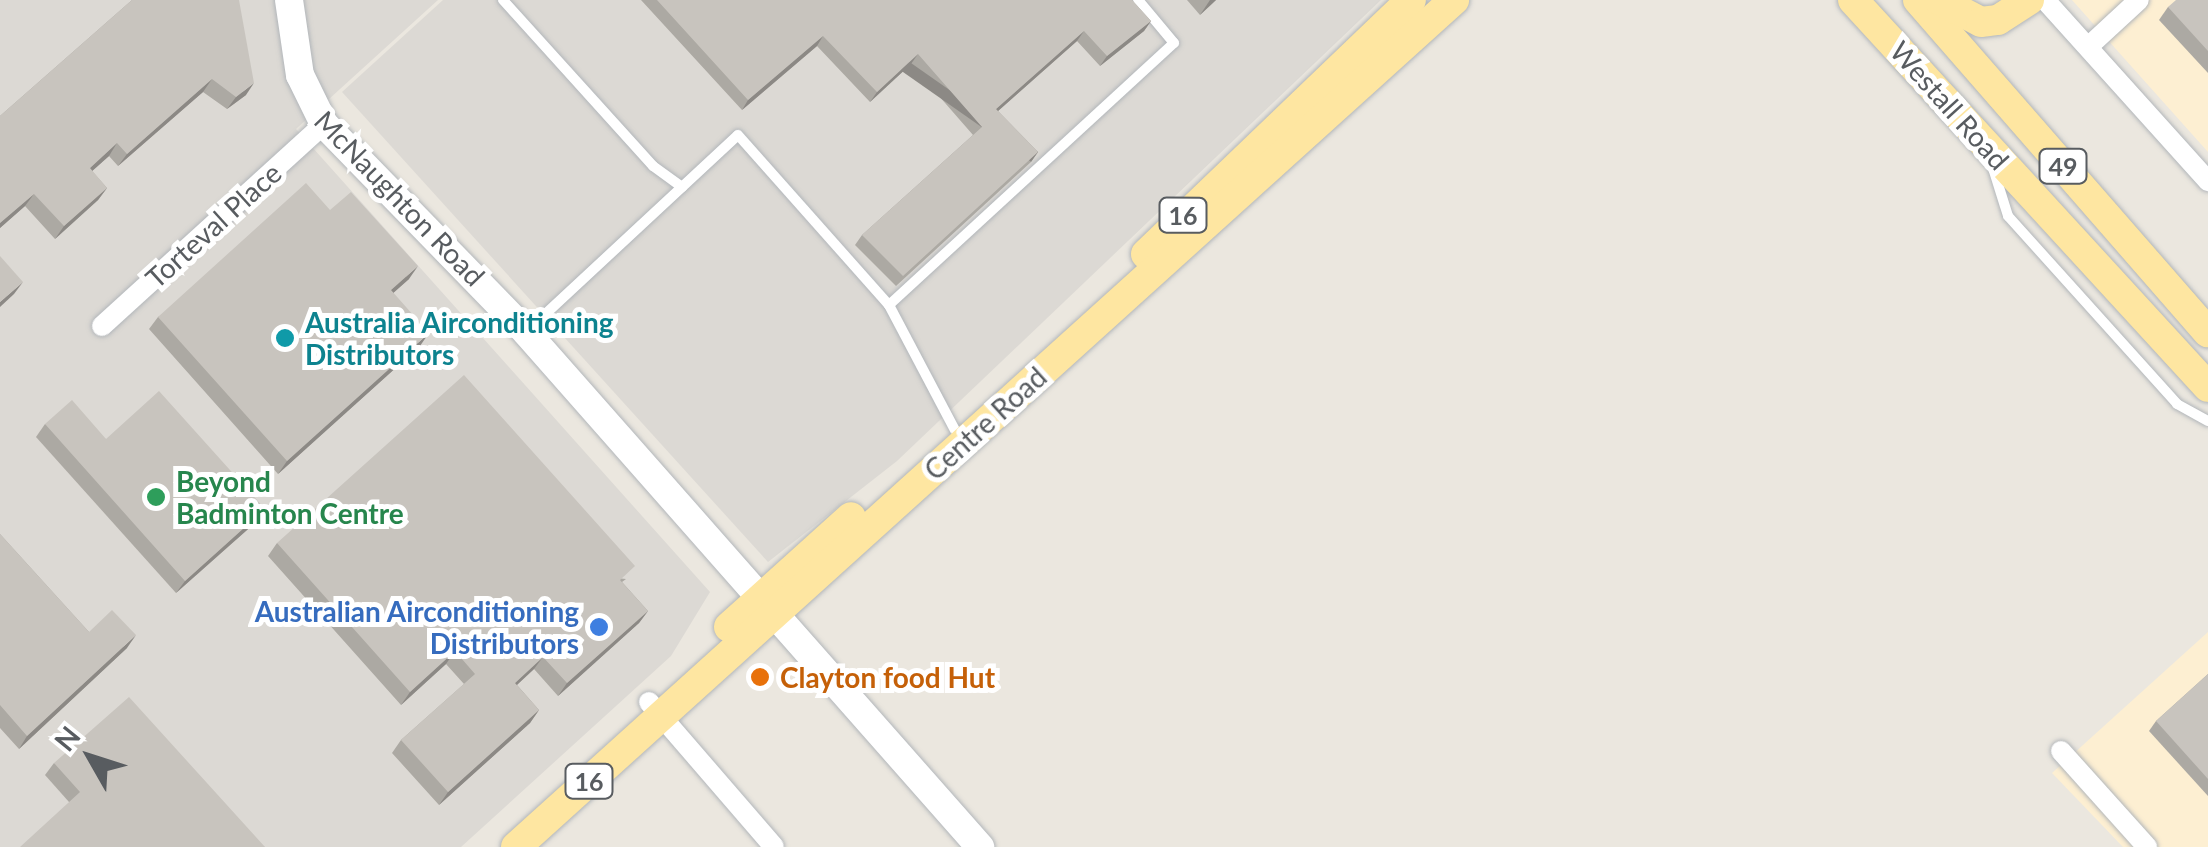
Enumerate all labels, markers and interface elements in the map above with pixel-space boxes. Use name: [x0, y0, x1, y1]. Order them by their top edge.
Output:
street label: Westall Road: [1884, 34, 2016, 176]
street label: McNaughton Road: [308, 104, 492, 292]
road number: 49: [2038, 146, 2088, 186]
street label: Torteval Place: [138, 155, 288, 295]
road number: 16: [1158, 195, 1208, 235]
place label: Australia Airconditioning Distributors: [305, 305, 614, 371]
marker: Australia Airconditioning Distributors: [274, 327, 296, 349]
street label: Centre Road: [917, 360, 1053, 486]
place label: Beyond Badminton Centre: [176, 464, 404, 530]
marker: Beyond Badminton Centre: [145, 486, 167, 508]
place label: Australian Airconditioning Distributors: [254, 594, 579, 660]
marker: Australian Airconditioning Distributors: [588, 616, 610, 638]
place label: Clayton food Hut: [780, 660, 995, 694]
marker: Clayton food Hut: [749, 666, 771, 688]
north arrow: [40, 707, 140, 807]
text: N: [47, 719, 87, 757]
road number: 16: [564, 761, 614, 801]

